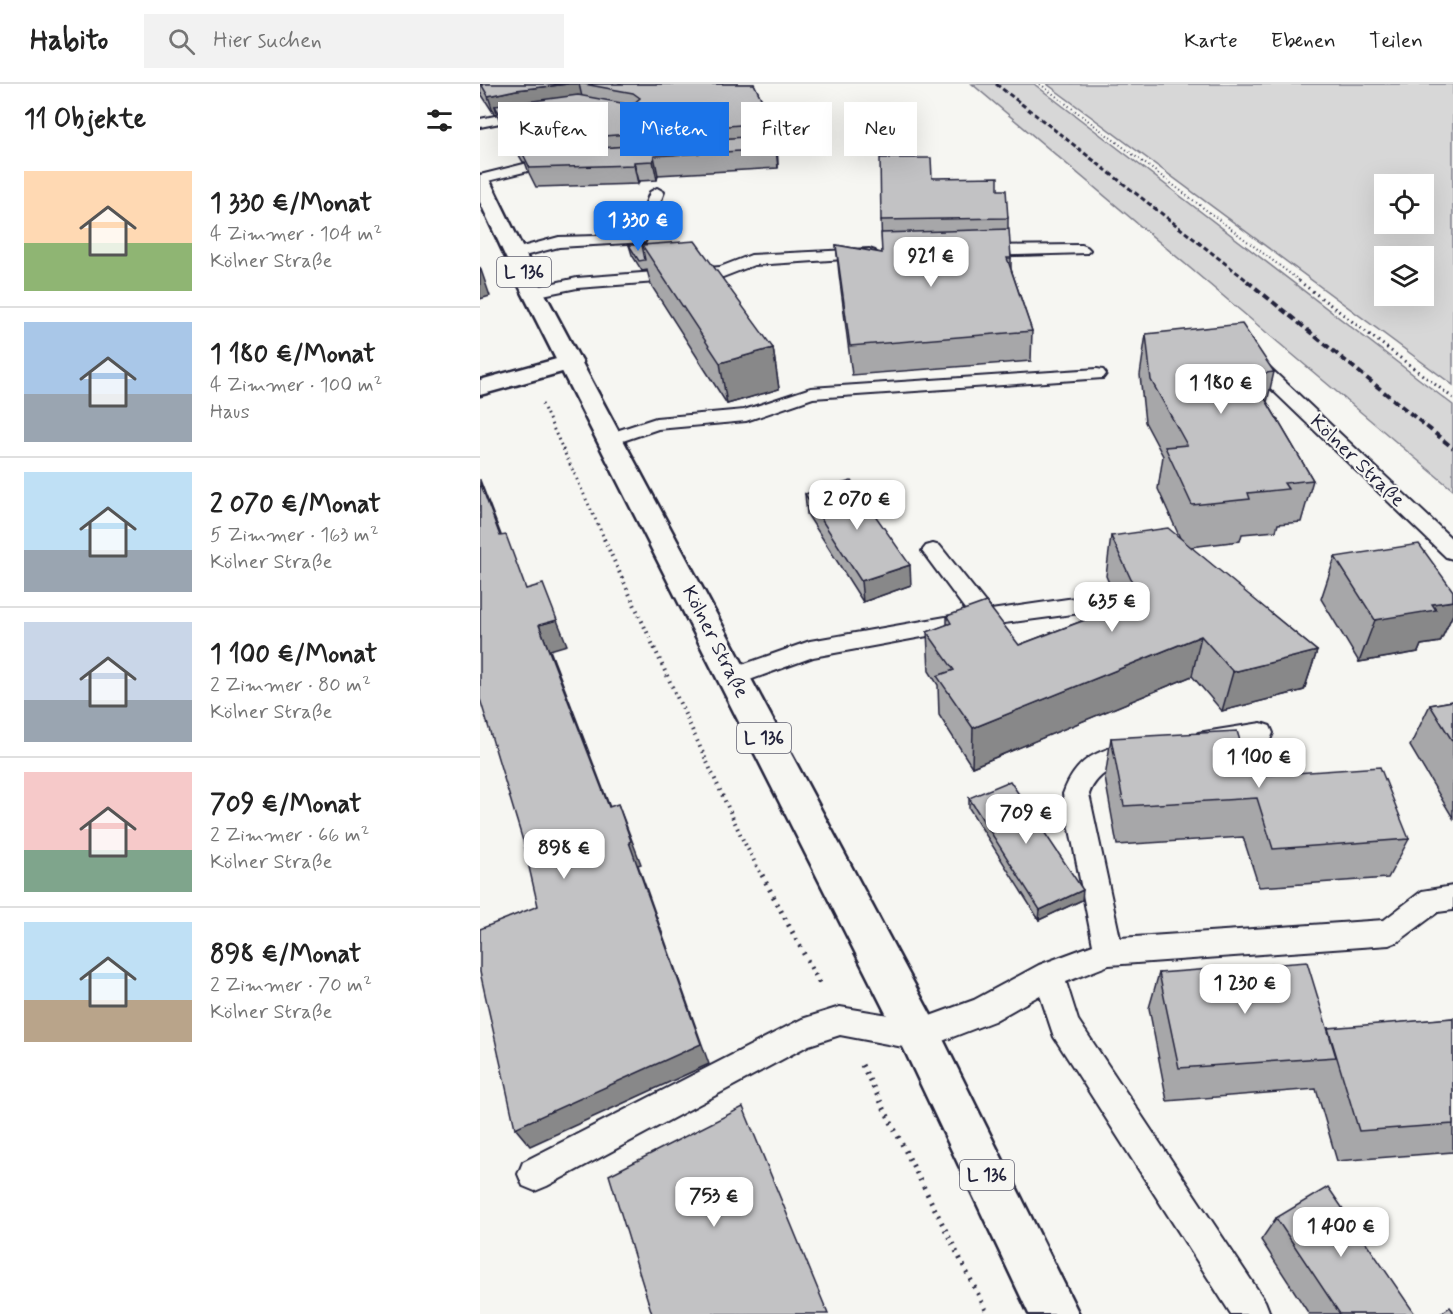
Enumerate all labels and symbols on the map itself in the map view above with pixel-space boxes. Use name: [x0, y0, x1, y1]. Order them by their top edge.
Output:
pin: 1 330 €: [583, 201, 693, 252]
pin: 921 €: [889, 237, 973, 288]
road number: L 136: [497, 257, 551, 287]
pin: 1 180 €: [1166, 364, 1276, 415]
street label: Kölner Straße: [1304, 409, 1411, 513]
pin: 2 070 €: [802, 480, 912, 531]
street label: Kölner Straße: [675, 581, 755, 703]
pin: 635 €: [1070, 582, 1154, 633]
road number: L 136: [737, 723, 791, 753]
pin: 1 100 €: [1204, 738, 1314, 789]
pin: 709 €: [984, 794, 1068, 845]
pin: 898 €: [522, 829, 606, 880]
pin: 1 230 €: [1190, 964, 1300, 1015]
road number: L 136: [960, 1160, 1014, 1190]
pin: 753 €: [672, 1177, 756, 1228]
pin: 1 400 €: [1286, 1207, 1396, 1258]

